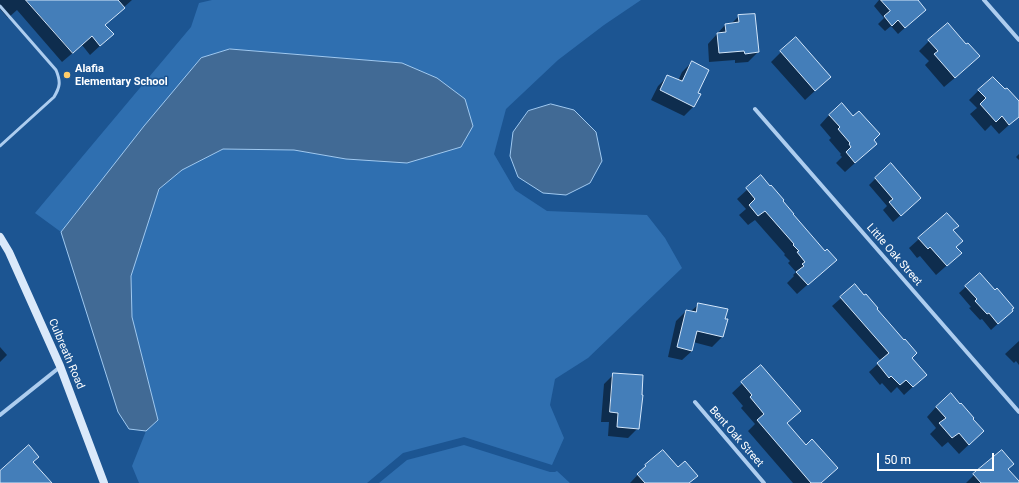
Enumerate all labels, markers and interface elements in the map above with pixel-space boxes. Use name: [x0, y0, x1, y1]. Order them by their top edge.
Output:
place label: Alafia Elementary School: [75, 62, 168, 88]
marker: Alafia Elementary School: [62, 70, 72, 80]
street label: Little Oak Street: [863, 221, 925, 289]
street label: Culbreath Road: [45, 317, 87, 391]
street label: Bent Oak Street: [706, 404, 766, 470]
scale bar: [879, 445, 996, 471]
text: 50 m: [884, 453, 911, 467]

